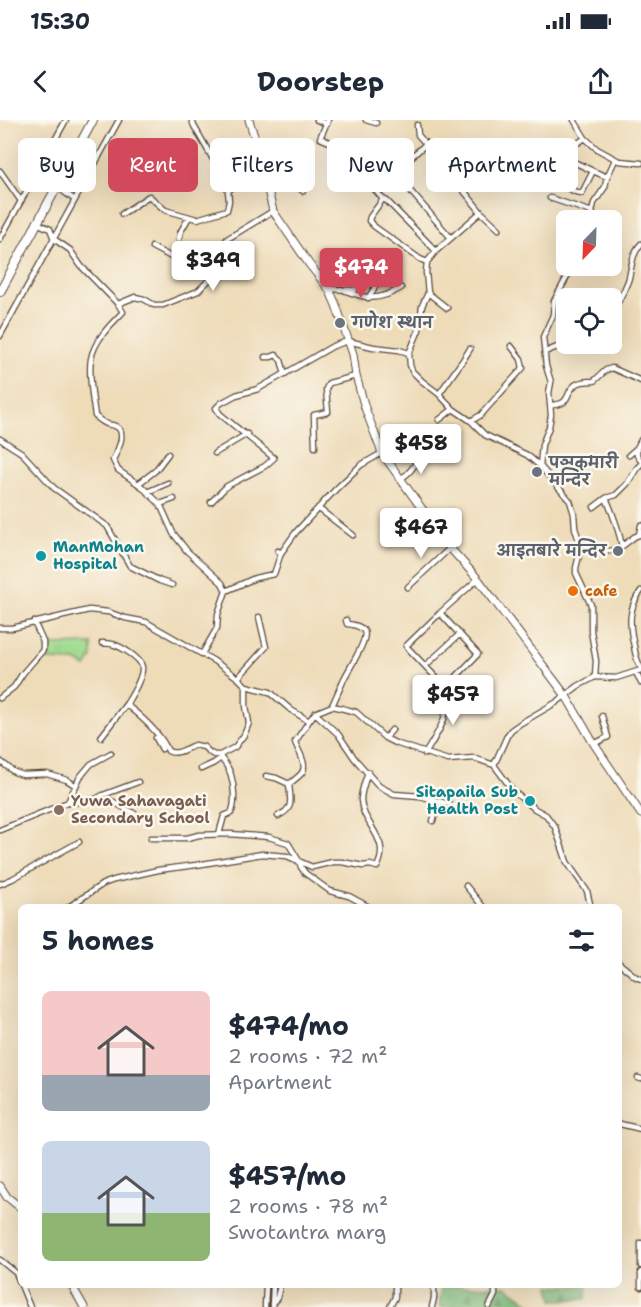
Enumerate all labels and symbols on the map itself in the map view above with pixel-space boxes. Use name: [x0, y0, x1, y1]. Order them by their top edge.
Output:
north arrow: [556, 210, 622, 276]
pin: $349: [177, 241, 249, 292]
pin: $474: [325, 248, 397, 299]
place label: गणेश स्थान: [350, 310, 434, 333]
marker: गणेश स्थान: [333, 316, 347, 330]
pin: $458: [385, 424, 457, 475]
place label: पञ्चकुमारी मन्दिर: [547, 451, 620, 490]
marker: पञ्चकुमारी मन्दिर: [530, 465, 544, 479]
pin: $467: [385, 508, 457, 559]
place label: ManMohan Hospital: [53, 537, 144, 574]
place label: आइतबारे मन्दिर: [496, 538, 608, 561]
marker: आइतबारे मन्दिर: [611, 544, 625, 558]
marker: ManMohan Hospital: [34, 549, 48, 563]
place label: cafe: [585, 581, 617, 601]
marker: cafe: [566, 584, 580, 598]
pin: $457: [417, 675, 489, 726]
place label: Sitapaila Sub Health Post: [416, 782, 518, 819]
place label: Yuwa Sahavagati Secondary School: [71, 791, 210, 828]
marker: Sitapaila Sub Health Post: [523, 794, 537, 808]
marker: Yuwa Sahavagati Secondary School: [52, 803, 66, 817]

